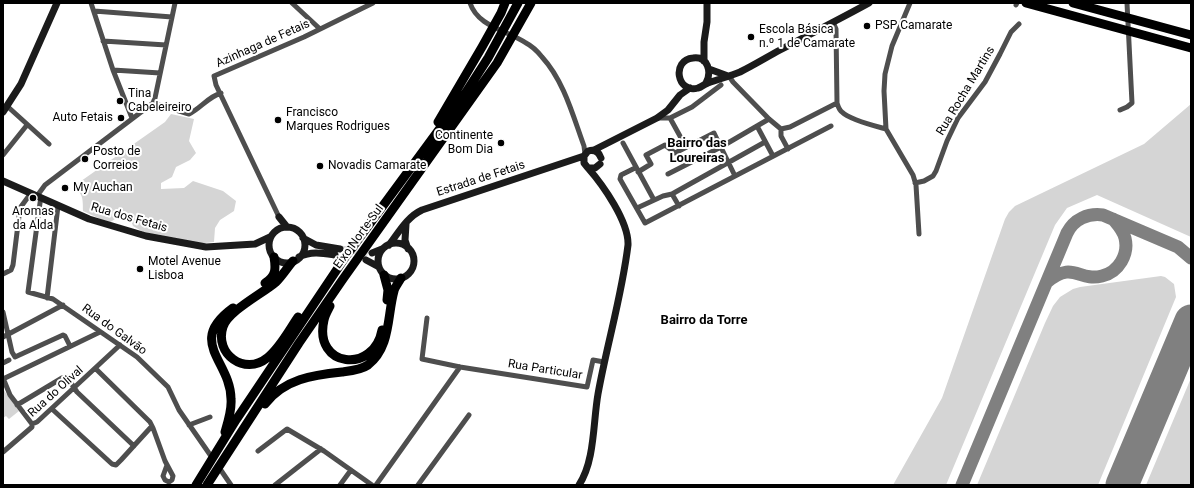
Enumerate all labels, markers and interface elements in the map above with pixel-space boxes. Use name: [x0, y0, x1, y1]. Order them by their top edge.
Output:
street label: Azinhaga de Fetais: [214, 17, 312, 71]
place label: PSP Camarate: [875, 19, 952, 33]
marker: PSP Camarate: [862, 21, 872, 31]
place label: Escola Básica n.º 1 de Camarate: [759, 23, 855, 51]
marker: Escola Básica n.º 1 de Camarate: [746, 32, 756, 42]
street label: Rua Rocha Martins: [934, 44, 998, 138]
place label: Tina Cabeleireiro: [128, 87, 192, 115]
marker: Tina Cabeleireiro: [115, 96, 125, 106]
place label: Francisco Marques Rodrigues: [286, 106, 390, 134]
place label: Auto Fetais: [53, 111, 113, 125]
marker: Auto Fetais: [116, 113, 126, 123]
marker: Francisco Marques Rodrigues: [273, 115, 283, 125]
place label: Continente Bom Dia: [435, 129, 493, 157]
district label: Bairro das Loureiras: [667, 136, 727, 167]
marker: Continente Bom Dia: [496, 138, 506, 148]
place label: Posto de Correios: [93, 145, 140, 173]
marker: Posto de Correios: [80, 154, 90, 164]
street label: Estrada de Fetais: [435, 158, 527, 200]
place label: Novadis Camarate: [328, 159, 426, 173]
marker: Novadis Camarate: [315, 161, 325, 171]
place label: My Auchan: [73, 181, 133, 195]
marker: My Auchan: [60, 183, 70, 193]
marker: Aromas da Alda: [28, 193, 38, 203]
street label: Rua dos Fetais: [89, 200, 169, 236]
street label: Eixo Norte-Sul: [331, 202, 387, 272]
place label: Aromas da Alda: [12, 205, 54, 233]
place label: Motel Avenue Lisboa: [148, 255, 221, 283]
marker: Motel Avenue Lisboa: [135, 264, 145, 274]
street label: Rua do Galvão: [79, 302, 149, 358]
district label: Bairro da Torre: [661, 313, 747, 329]
street label: Rua Particular: [507, 357, 583, 383]
street label: Rua do Olival: [25, 363, 87, 421]

